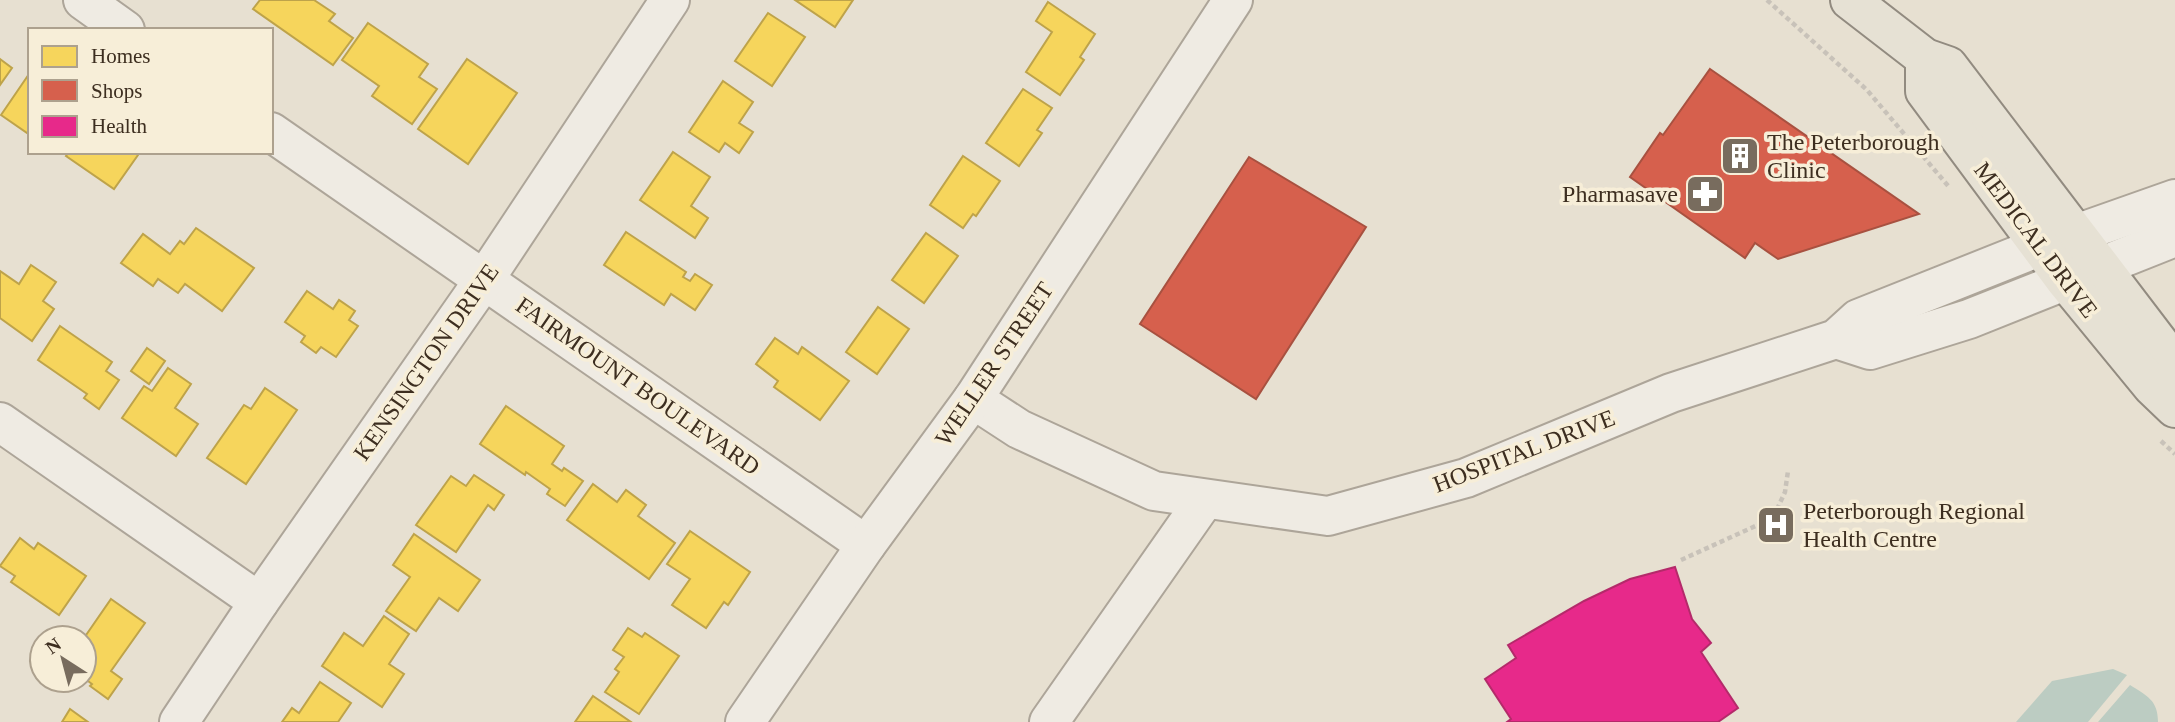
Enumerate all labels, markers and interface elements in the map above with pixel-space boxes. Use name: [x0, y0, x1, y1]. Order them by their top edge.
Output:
legend: [28, 28, 273, 154]
text: Homes: [91, 44, 151, 68]
text: Shops: [91, 79, 142, 103]
text: Health: [91, 114, 147, 138]
place label: The Peterborough Clinic: [1767, 129, 1940, 183]
building icon: The Peterborough Clinic: [1719, 135, 1761, 177]
street label: MEDICAL DRIVE: [1969, 157, 2103, 323]
pharmacy icon: Pharmasave: [1684, 173, 1726, 215]
place label: Pharmasave: [1562, 181, 1678, 207]
street label: KENSINGTON DRIVE: [348, 259, 504, 465]
street label: WELLER STREET: [930, 277, 1058, 451]
street label: FAIRMOUNT BOULEVARD: [511, 292, 765, 480]
street label: HOSPITAL DRIVE: [1429, 404, 1619, 498]
place label: Peterborough Regional Health Centre: [1803, 498, 2025, 552]
hospital icon: Peterborough Regional Health Centre: [1755, 504, 1797, 546]
north arrow: [28, 624, 98, 694]
text: N: [42, 633, 65, 658]

